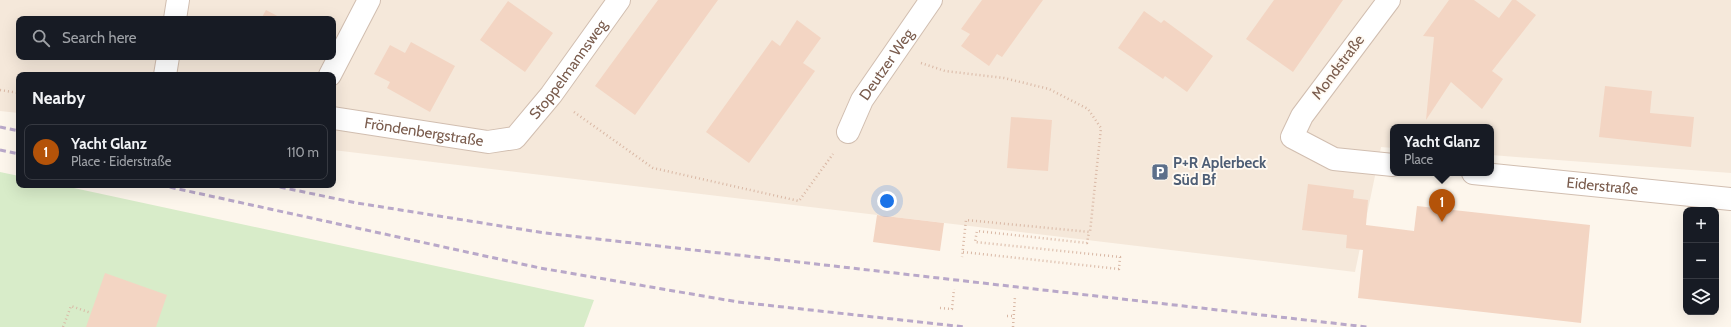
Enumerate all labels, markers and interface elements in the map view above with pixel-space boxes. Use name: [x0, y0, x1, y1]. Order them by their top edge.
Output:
search box: [16, 16, 336, 60]
street label: Stoppelmannsweg: [526, 16, 611, 123]
street label: Deutzer Weg: [855, 25, 918, 104]
icon: search: [30, 27, 52, 49]
text: Search here: [62, 29, 137, 47]
street label: Mondstraße: [1308, 31, 1368, 103]
text: Nearby: [32, 88, 85, 108]
street label: Fröndenbergstraße: [363, 114, 485, 150]
popup: [1390, 124, 1494, 176]
text: Yacht Glanz: [1404, 133, 1480, 151]
text: Yacht Glanz: [71, 135, 147, 153]
text: 1: [44, 144, 48, 160]
text: 110 m: [287, 144, 319, 160]
text: Place: [1404, 151, 1433, 167]
text: Place · Eiderstraße: [71, 153, 171, 169]
place label: P+R Aplerbeck Süd Bf: [1173, 154, 1267, 189]
parking icon: P+R Aplerbeck Süd Bf: [1150, 162, 1170, 182]
street label: Eiderstraße: [1566, 173, 1639, 199]
pin: 1: [1429, 189, 1455, 222]
your location: [877, 191, 897, 211]
map controls: [1683, 207, 1719, 315]
button: +: [1683, 207, 1719, 243]
button: −: [1683, 243, 1719, 279]
button: layers: [1683, 279, 1719, 315]

